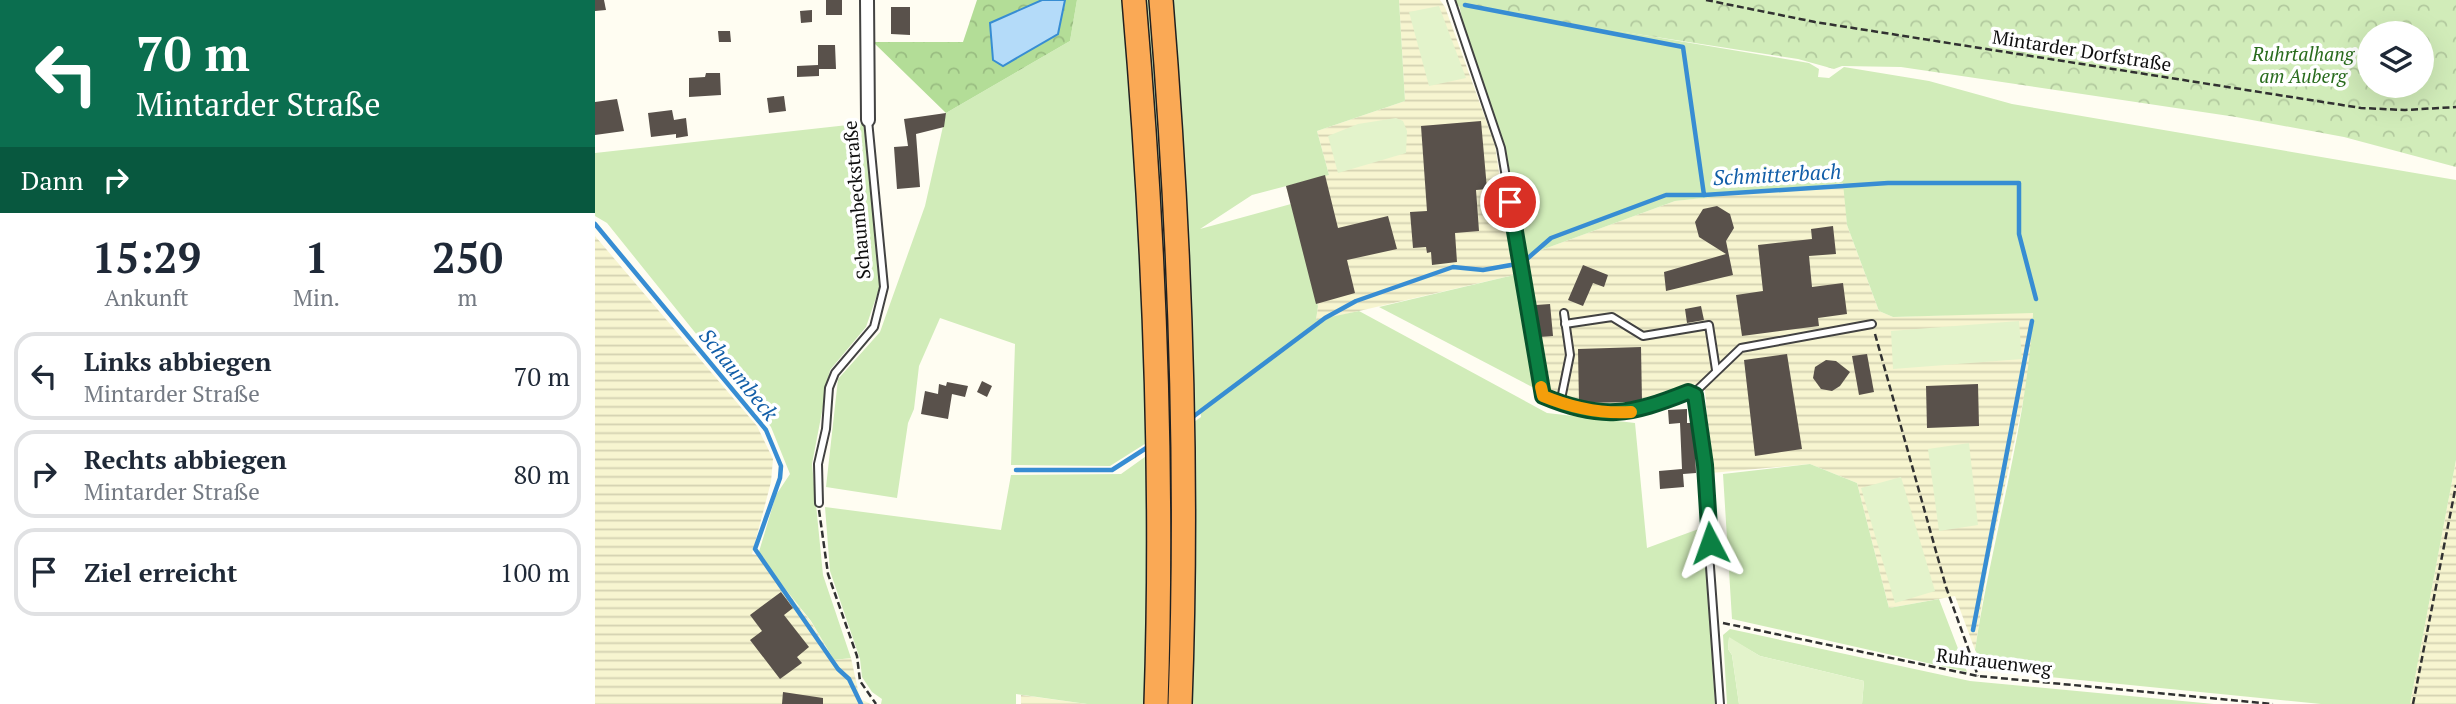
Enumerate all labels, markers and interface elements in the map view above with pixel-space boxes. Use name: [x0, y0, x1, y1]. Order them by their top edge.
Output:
text: 70 m: [136, 20, 250, 85]
map controls: [2357, 21, 2434, 98]
button: layers: [2357, 21, 2434, 98]
street label: Mintarder Dorfstraße: [1991, 23, 2173, 77]
icon: left: [21, 28, 112, 119]
park label: Ruhrtalhang am Auberg: [2251, 41, 2356, 88]
text: Mintarder Straße: [136, 83, 381, 125]
street label: Schaumbeckstraße: [837, 119, 875, 281]
water label: Schmitterbach: [1712, 157, 1842, 191]
icon: right: [97, 161, 135, 199]
text: Dann: [21, 163, 83, 197]
pin: [1480, 172, 1540, 232]
icon: arrive: [1491, 183, 1529, 221]
text: 15:29: [92, 229, 201, 285]
text: 1: [305, 229, 328, 285]
text: 250: [432, 229, 503, 285]
text: Ankunft: [104, 282, 189, 313]
text: Min.: [293, 282, 340, 313]
text: m: [458, 282, 477, 313]
water label: Schaumbeck: [693, 322, 785, 426]
text: Links abbiegen: [84, 344, 272, 378]
icon: left: [25, 357, 63, 395]
text: 70 m: [514, 359, 570, 393]
text: Mintarder Straße: [84, 378, 260, 409]
text: Rechts abbiegen: [84, 442, 287, 476]
icon: right: [25, 455, 63, 493]
text: 80 m: [514, 457, 570, 491]
text: Mintarder Straße: [84, 476, 260, 507]
position arrow: [1673, 506, 1747, 580]
icon: arrive: [25, 553, 63, 591]
text: Ziel erreicht: [84, 555, 237, 589]
text: 100 m: [500, 555, 570, 589]
street label: Ruhrauenweg: [1935, 642, 2054, 681]

